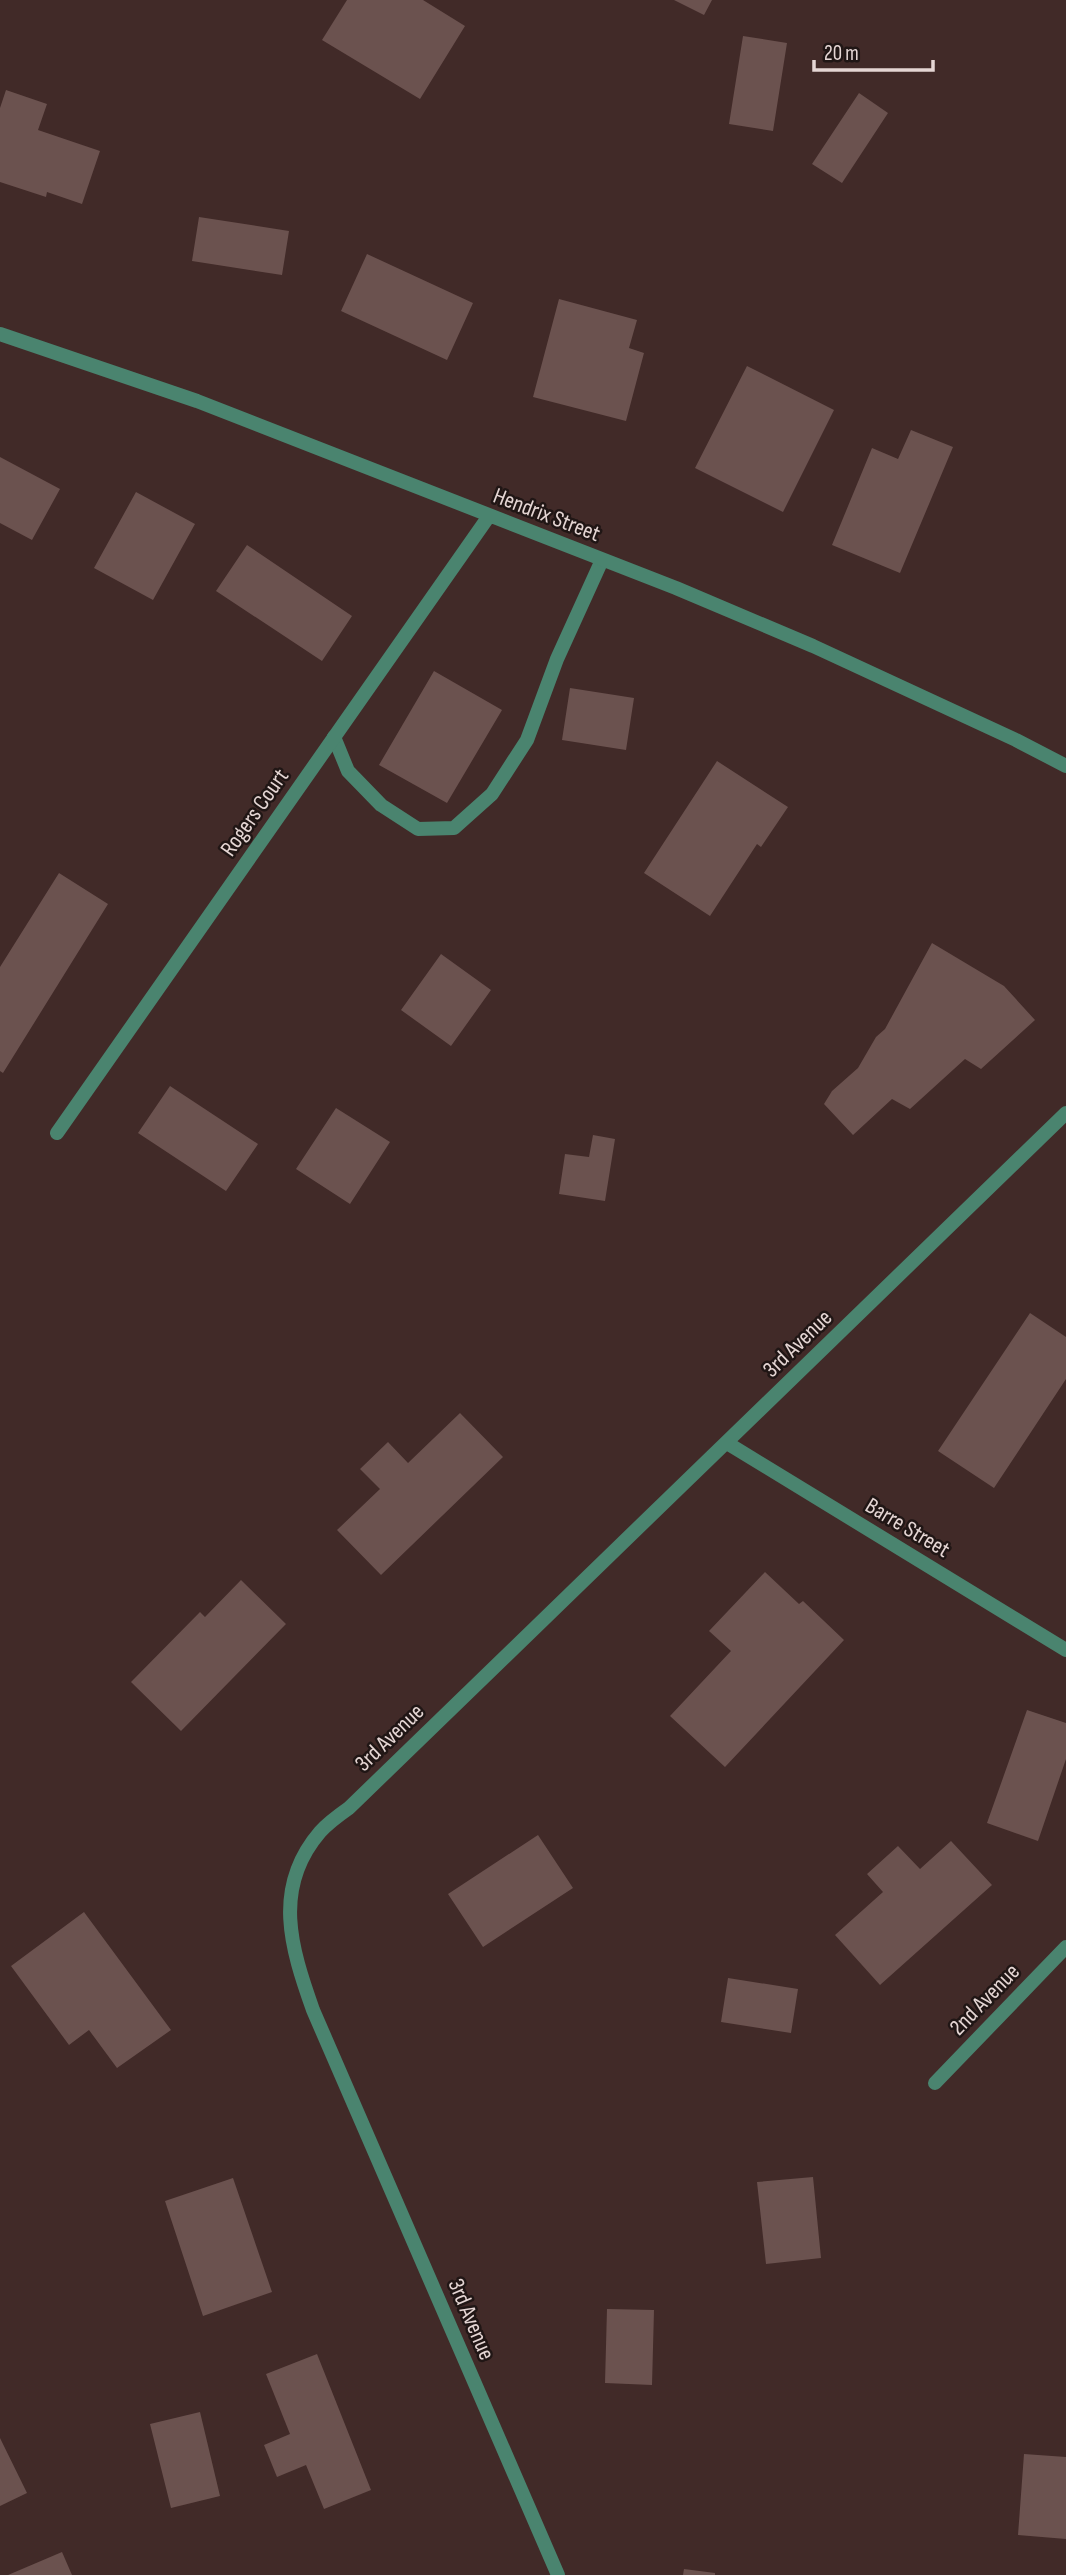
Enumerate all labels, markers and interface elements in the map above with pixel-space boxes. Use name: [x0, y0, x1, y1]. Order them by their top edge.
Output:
scale bar: [814, 28, 933, 72]
text: 20 m: [824, 41, 859, 66]
street label: Hendrix Street: [489, 482, 604, 548]
street label: Rogers Court: [215, 763, 295, 862]
street label: 3rd Avenue: [757, 1304, 838, 1383]
street label: Barre Street: [860, 1492, 955, 1564]
street label: 3rd Avenue: [349, 1698, 430, 1777]
street label: 2nd Avenue: [944, 1958, 1026, 2041]
street label: 3rd Avenue: [442, 2275, 501, 2364]

